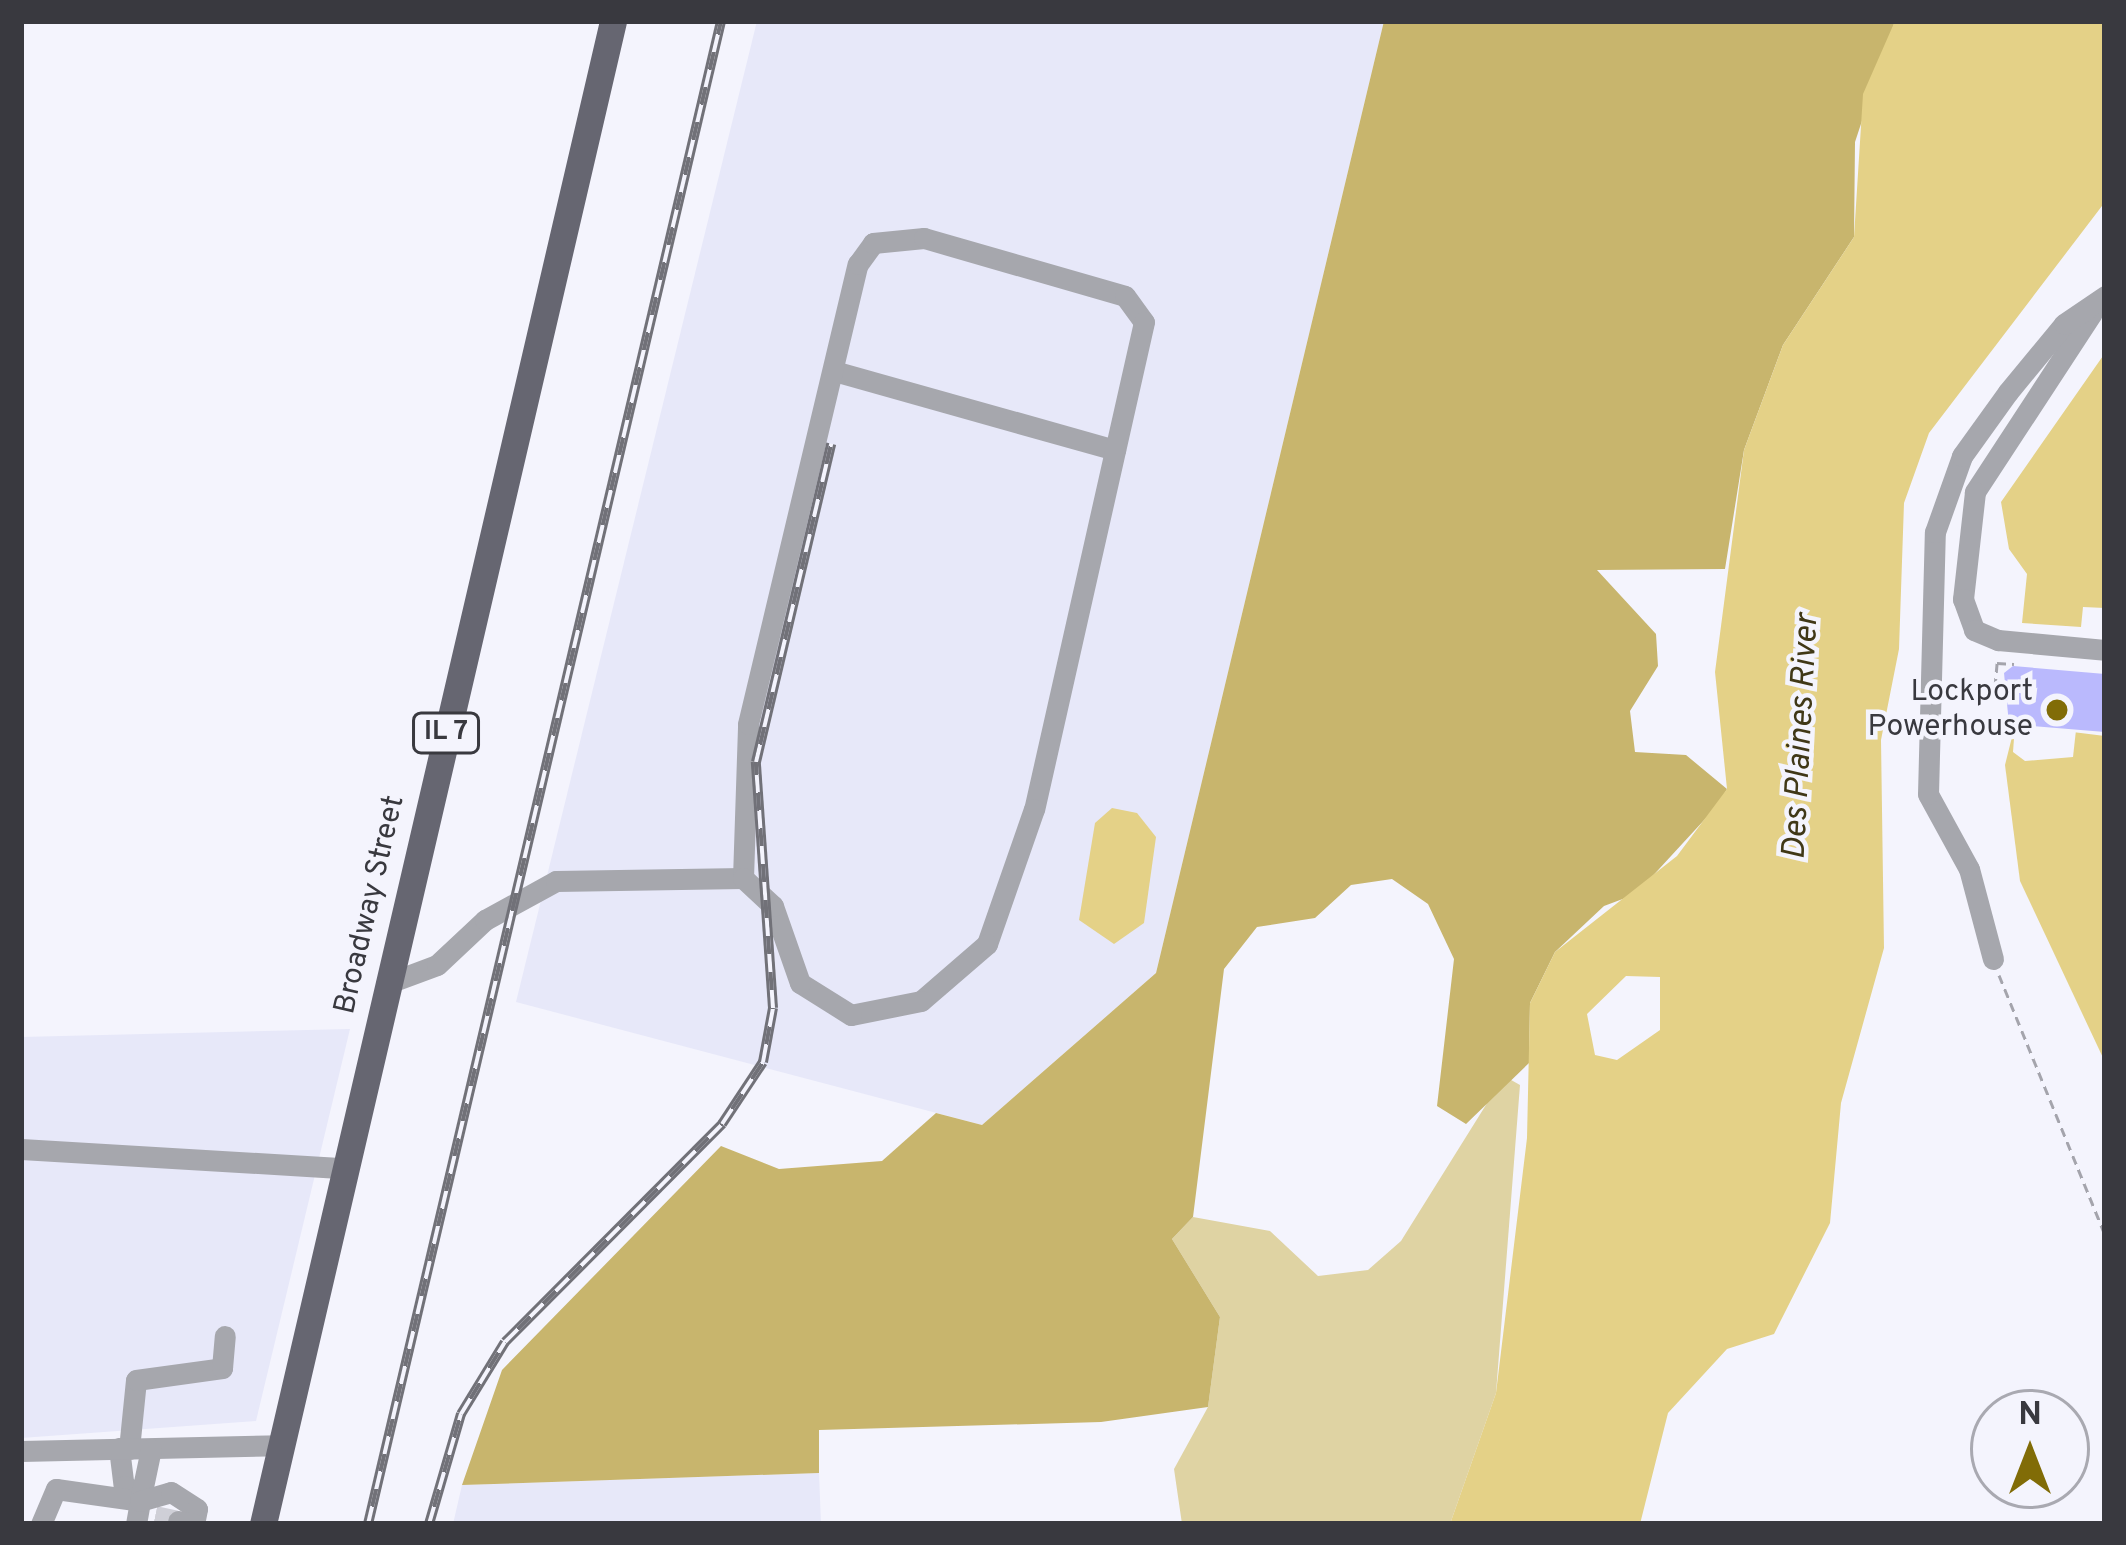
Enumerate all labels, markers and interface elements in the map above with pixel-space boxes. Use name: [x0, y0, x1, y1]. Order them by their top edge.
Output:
water label: Des Plaines River: [1777, 613, 1829, 861]
place label: Lockport Powerhouse: [1868, 675, 2033, 746]
marker: Lockport Powerhouse: [2044, 697, 2070, 723]
road number: IL 7: [410, 712, 482, 754]
street label: Broadway Street: [328, 792, 414, 1018]
north arrow: [1970, 1389, 2090, 1509]
text: N: [2018, 1395, 2042, 1437]

